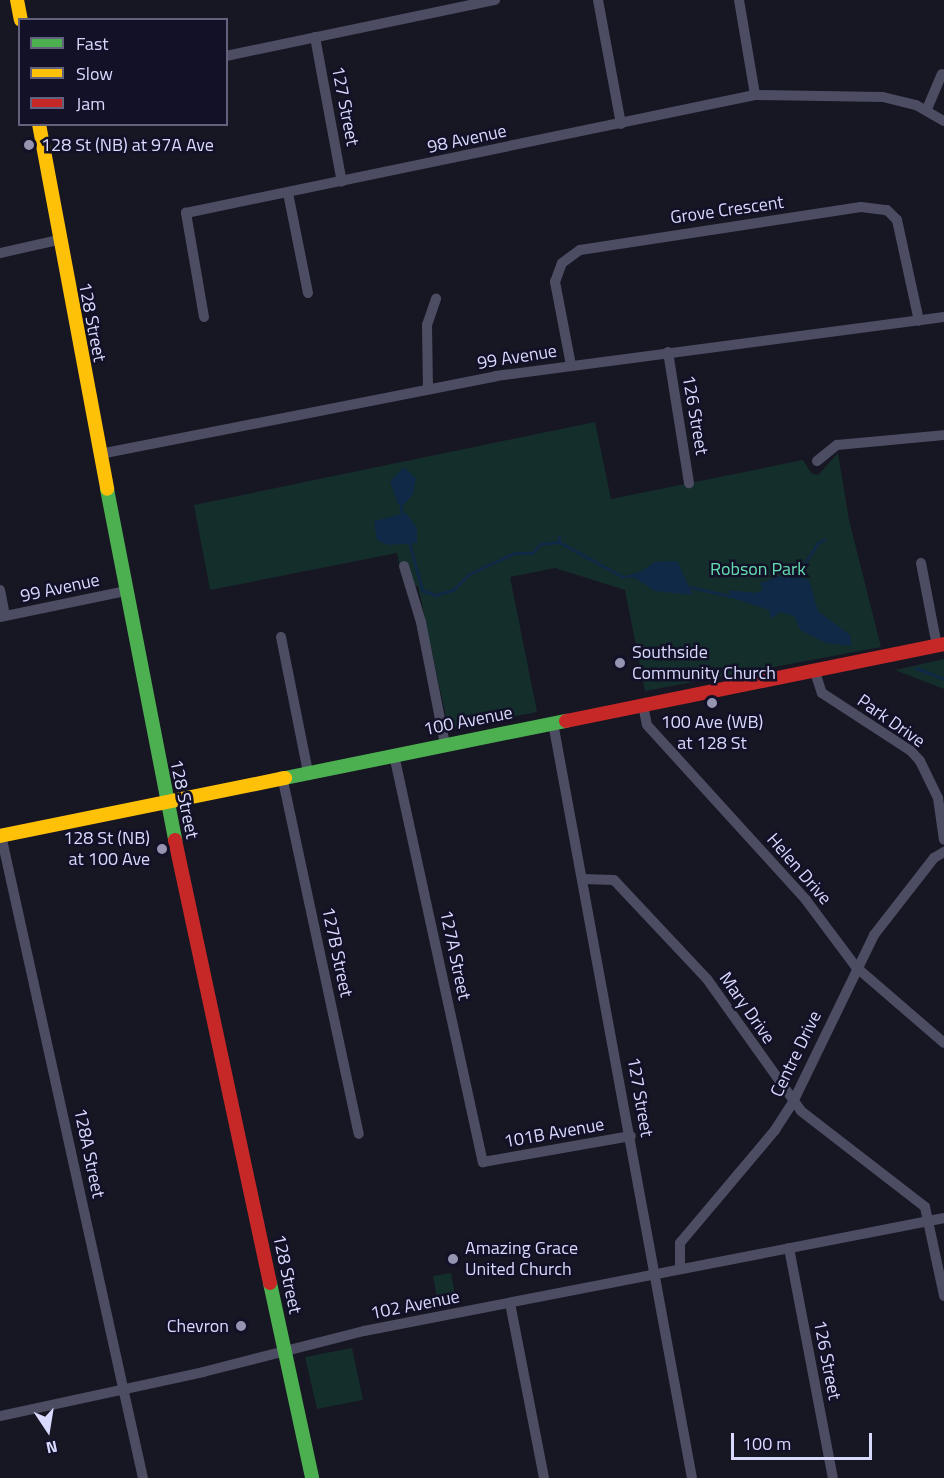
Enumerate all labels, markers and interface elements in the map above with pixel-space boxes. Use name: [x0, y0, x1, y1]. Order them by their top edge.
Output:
legend: [18, 18, 228, 126]
text: Fast: [76, 30, 109, 57]
text: Slow: [76, 60, 113, 87]
street label: 127 Street: [327, 64, 363, 148]
text: Jam: [76, 90, 105, 117]
street label: 98 Avenue: [425, 120, 509, 158]
place label: 128 St (NB) at 97A Ave: [41, 134, 214, 156]
marker: 128 St (NB) at 97A Ave: [22, 138, 36, 152]
street label: Grove Crescent: [669, 191, 785, 229]
street label: 128 Street: [74, 280, 110, 364]
street label: 99 Avenue: [476, 340, 558, 374]
street label: 126 Street: [677, 373, 713, 457]
park label: Robson Park: [710, 558, 806, 580]
street label: 99 Avenue: [18, 569, 102, 607]
place label: Southside Community Church: [632, 642, 776, 684]
marker: Southside Community Church: [613, 656, 627, 670]
street label: Park Drive: [853, 690, 929, 752]
marker: 100 Ave (WB) at 128 St: [705, 696, 719, 710]
street label: 100 Avenue: [422, 702, 514, 740]
place label: 100 Ave (WB) at 128 St: [661, 712, 763, 754]
street label: 128 Street: [165, 757, 203, 841]
place label: 128 St (NB) at 100 Ave: [63, 828, 150, 870]
street label: Helen Drive: [762, 829, 836, 909]
marker: 128 St (NB) at 100 Ave: [155, 842, 169, 856]
street label: 127B Street: [317, 905, 357, 999]
street label: 127A Street: [435, 908, 475, 1002]
street label: Mary Drive: [715, 968, 779, 1048]
street label: Centre Drive: [766, 1007, 826, 1101]
street label: 127 Street: [622, 1055, 658, 1139]
street label: 128A Street: [69, 1106, 109, 1200]
street label: 101B Avenue: [502, 1114, 606, 1152]
street label: 128 Street: [268, 1232, 306, 1316]
place label: Amazing Grace United Church: [465, 1238, 578, 1280]
marker: Amazing Grace United Church: [446, 1252, 460, 1266]
street label: 102 Avenue: [369, 1286, 461, 1324]
place label: Chevron: [167, 1315, 229, 1337]
street label: 126 Street: [809, 1318, 845, 1402]
marker: Chevron: [234, 1319, 248, 1333]
north arrow: [18, 1400, 78, 1460]
scale bar: [734, 1421, 875, 1459]
text: 100 m: [742, 1430, 791, 1457]
text: N: [44, 1435, 60, 1460]

